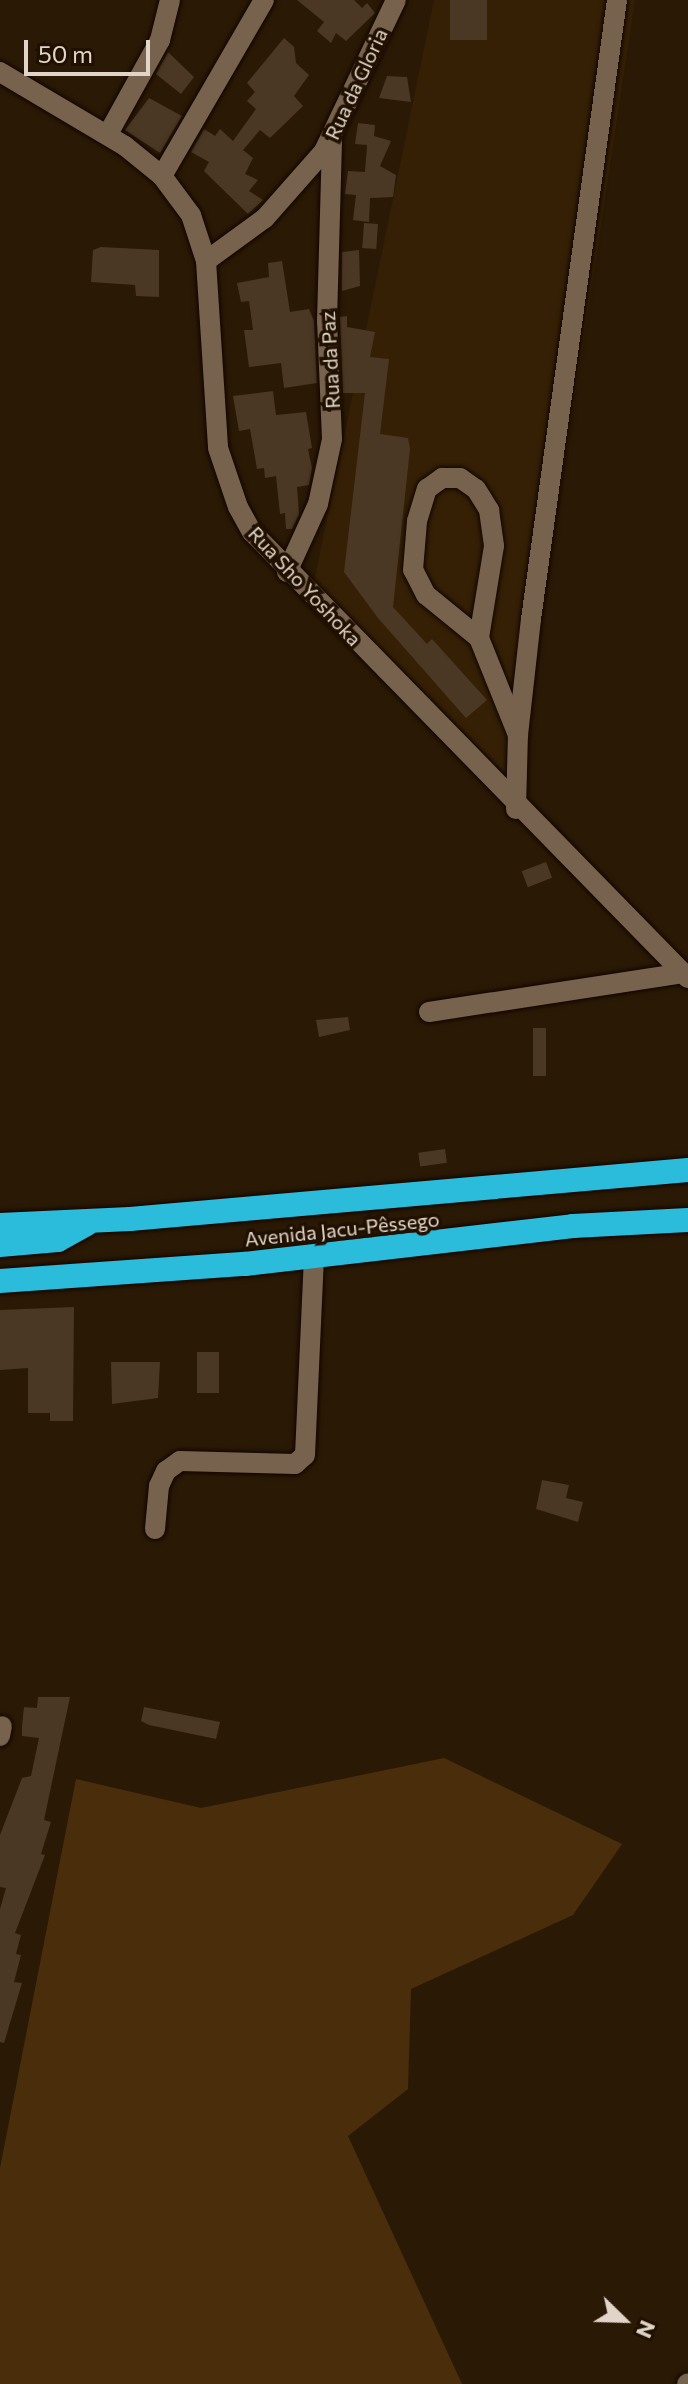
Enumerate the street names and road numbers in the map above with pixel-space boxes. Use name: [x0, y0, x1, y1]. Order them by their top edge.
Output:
street label: Rua da Gloria: [320, 25, 392, 143]
street label: Rua da Paz: [315, 311, 345, 409]
street label: Rua Sho Yoshoka: [244, 521, 366, 651]
street label: Avenida Jacu-Pêssego: [243, 1207, 441, 1251]

